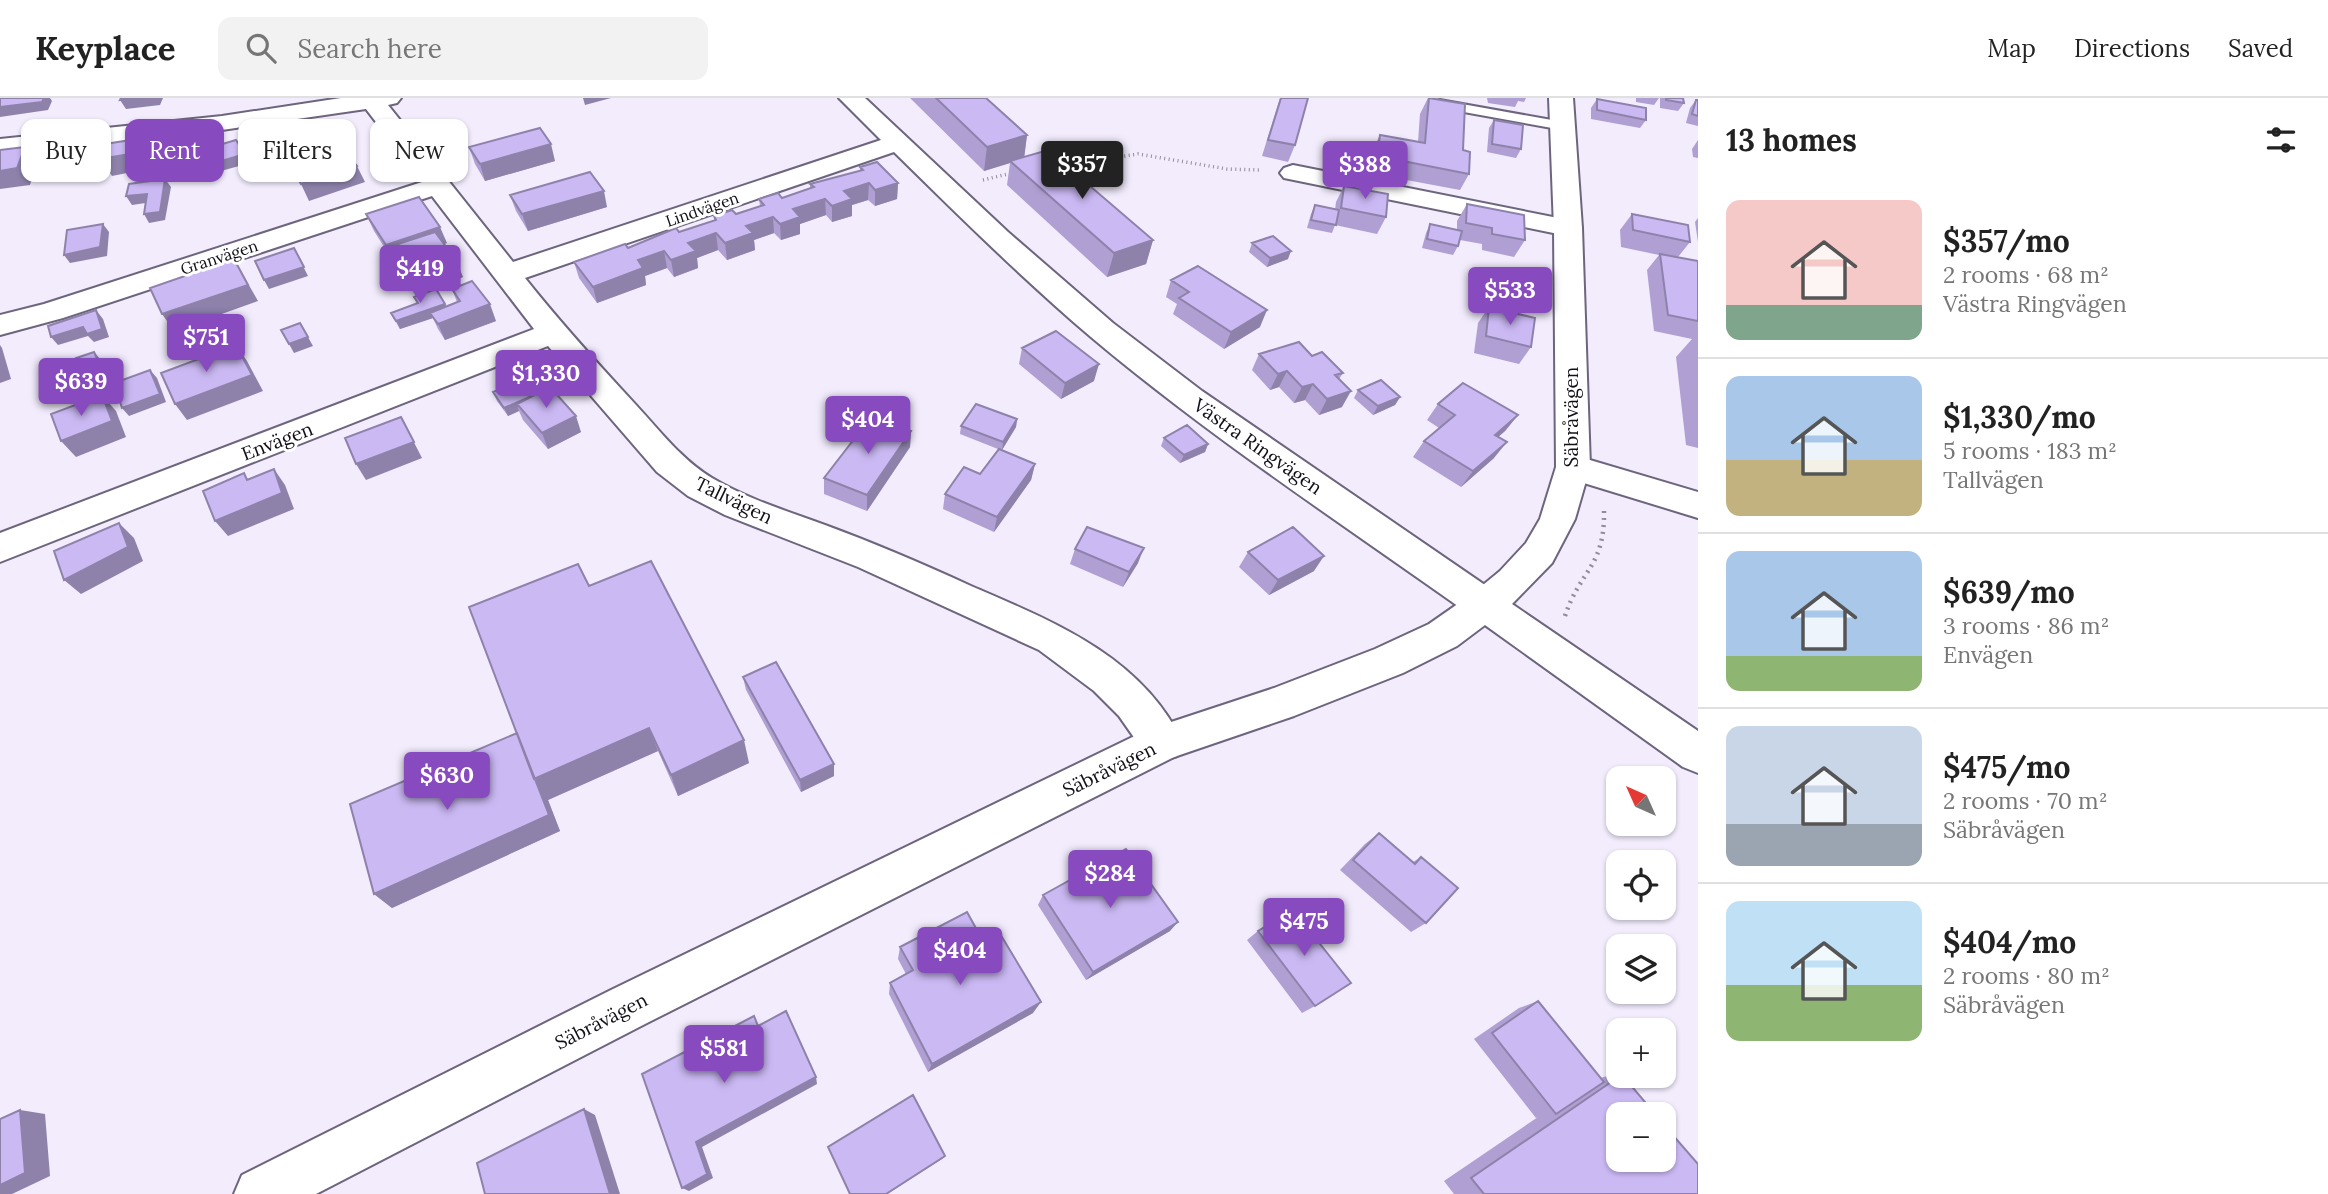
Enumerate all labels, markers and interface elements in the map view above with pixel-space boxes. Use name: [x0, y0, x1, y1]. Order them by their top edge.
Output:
search box: [218, 17, 708, 80]
text: Keyplace: [35, 27, 176, 69]
icon: search: [242, 29, 280, 67]
text: Search here: [298, 32, 442, 65]
text: Map: [1987, 33, 2036, 64]
text: Directions: [2074, 33, 2190, 64]
text: Saved: [2228, 33, 2293, 64]
chip: Buy: [21, 119, 111, 182]
chip: Rent: [125, 119, 224, 182]
chip: Filters: [238, 119, 356, 182]
chip: New: [370, 119, 468, 182]
text: 13 homes: [1726, 121, 1857, 159]
icon: filters: [2262, 121, 2300, 159]
pin: $357: [1041, 141, 1123, 201]
pin: $388: [1324, 141, 1406, 201]
text: $357: [1057, 149, 1107, 178]
text: $388: [1339, 149, 1391, 178]
street label: Lindvägen: [663, 187, 742, 231]
text: $357/mo: [1943, 222, 2070, 260]
icon: home: [1782, 228, 1866, 312]
street label: Granvägen: [178, 235, 260, 279]
pin: $419: [379, 246, 461, 305]
text: $419: [396, 253, 444, 282]
text: 2 rooms · 68 m²: [1943, 260, 2109, 289]
pin: $533: [1469, 268, 1551, 327]
text: $533: [1484, 275, 1536, 304]
text: Västra Ringvägen: [1943, 289, 2127, 318]
pin: $751: [165, 314, 247, 374]
text: $751: [183, 322, 229, 351]
pin: $1,330: [489, 350, 603, 410]
pin: $639: [40, 358, 122, 418]
text: $1,330: [511, 358, 581, 387]
text: $639: [55, 366, 107, 395]
street label: Säbråvägen: [1559, 367, 1583, 467]
street label: Västra Ringvägen: [1188, 392, 1327, 499]
pin: $404: [827, 396, 909, 456]
text: $1,330/mo: [1943, 398, 2096, 436]
text: $404: [841, 404, 895, 433]
icon: home: [1782, 404, 1866, 488]
street label: Envägen: [238, 416, 316, 466]
text: 5 rooms · 183 m²: [1943, 436, 2117, 465]
text: Tallvägen: [1943, 465, 2044, 494]
street label: Tallvägen: [691, 471, 777, 529]
text: $639/mo: [1943, 573, 2075, 611]
icon: home: [1782, 579, 1866, 663]
text: 3 rooms · 86 m²: [1943, 611, 2109, 640]
text: Envägen: [1943, 640, 2033, 669]
street label: Säbråvägen: [1058, 736, 1160, 802]
text: $475/mo: [1943, 748, 2071, 786]
pin: $630: [406, 752, 488, 812]
icon: home: [1782, 754, 1866, 838]
text: $630: [420, 760, 474, 789]
north arrow: [1606, 766, 1676, 836]
map controls: [1606, 766, 1676, 1172]
text: 2 rooms · 70 m²: [1943, 786, 2108, 815]
text: Säbråvägen: [1943, 815, 2065, 844]
pin: $284: [1069, 850, 1151, 910]
button: locate: [1606, 850, 1676, 920]
text: $284: [1084, 858, 1136, 887]
pin: $475: [1263, 898, 1345, 958]
text: $475: [1279, 906, 1329, 935]
text: $404/mo: [1943, 923, 2076, 961]
pin: $404: [919, 928, 1001, 987]
icon: home: [1782, 929, 1866, 1013]
button: layers: [1606, 934, 1676, 1004]
text: $404: [933, 935, 987, 964]
text: 2 rooms · 80 m²: [1943, 961, 2110, 990]
street label: Säbråvägen: [551, 987, 651, 1055]
text: Säbråvägen: [1943, 990, 2065, 1019]
button: +: [1606, 1018, 1676, 1088]
pin: $581: [683, 1026, 765, 1085]
text: $581: [700, 1033, 748, 1062]
button: −: [1606, 1102, 1676, 1172]

